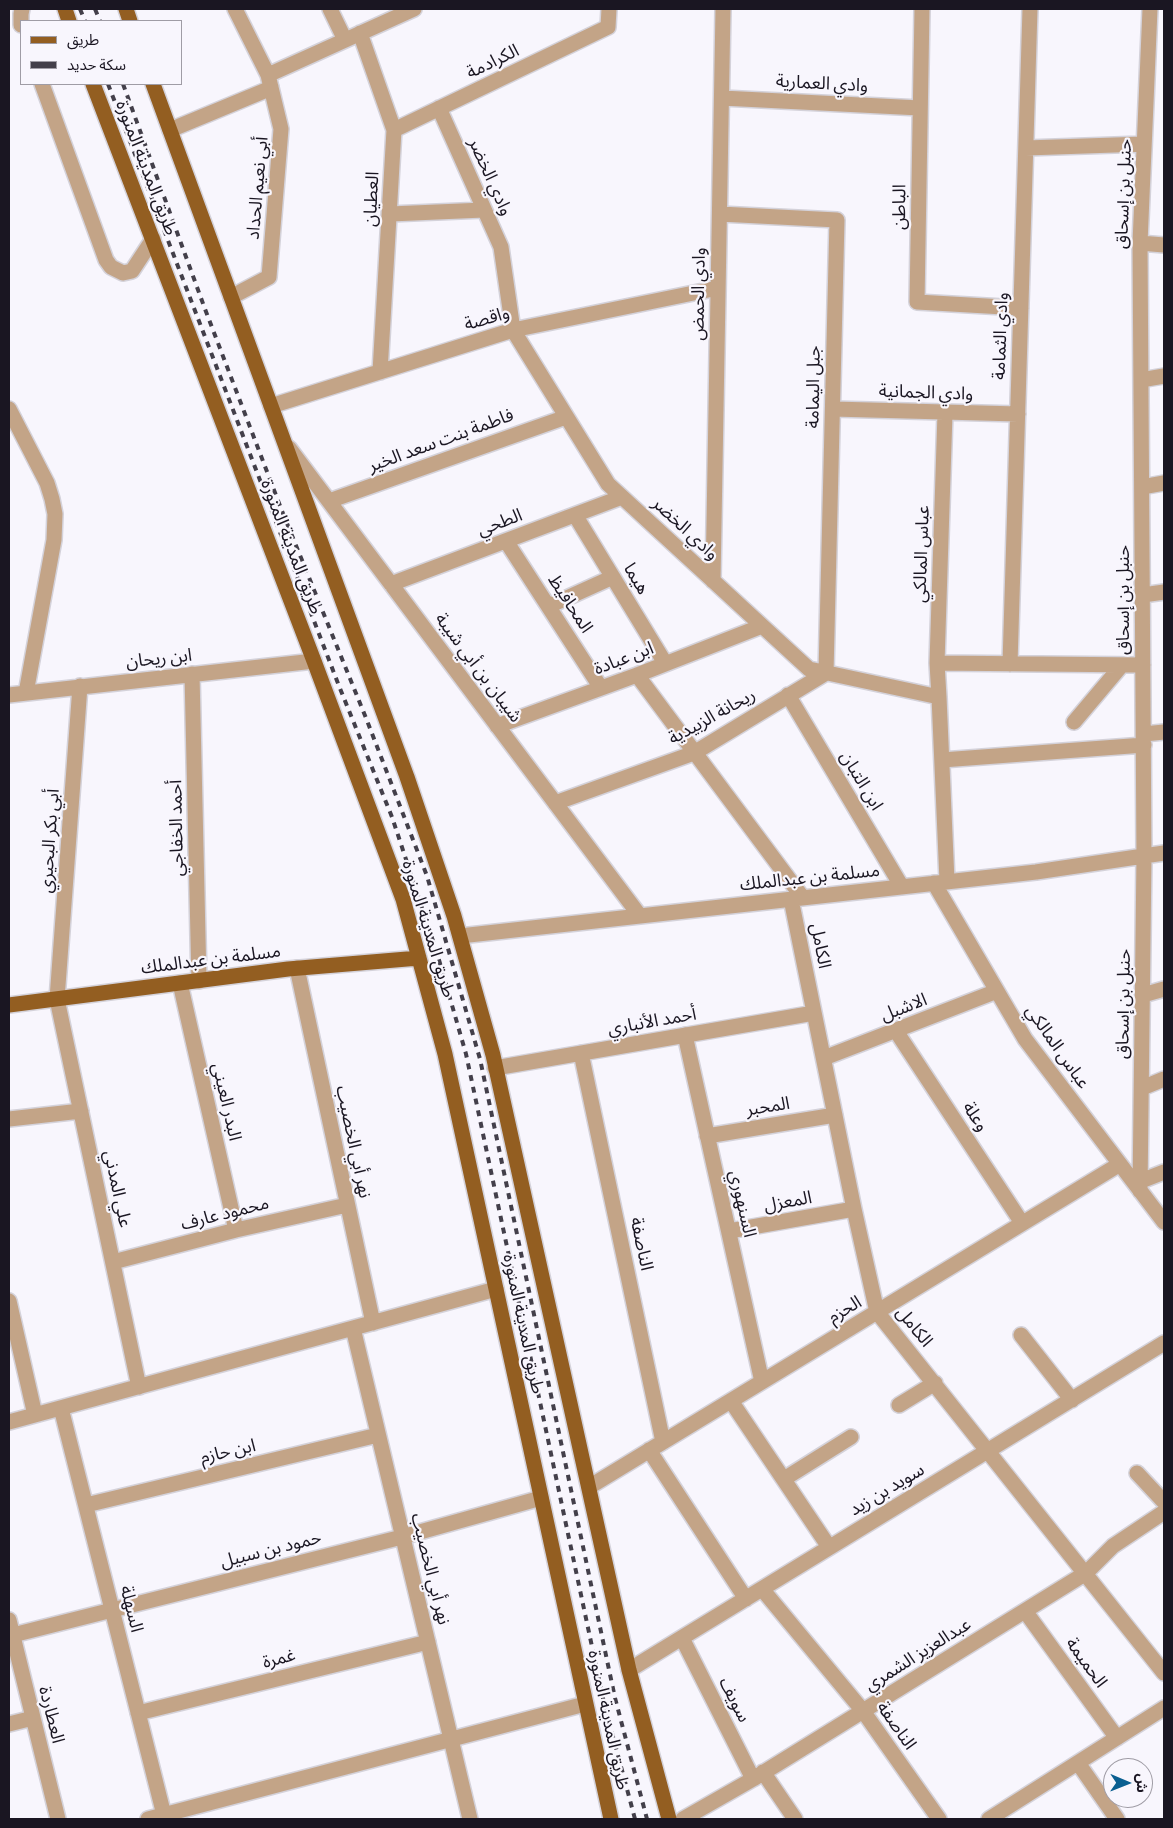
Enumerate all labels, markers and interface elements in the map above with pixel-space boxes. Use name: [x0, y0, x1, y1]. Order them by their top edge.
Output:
legend: [20, 20, 182, 85]
text: طريق: [67, 29, 99, 50]
street label: الكرادمة: [463, 40, 523, 84]
text: سكة حديد: [67, 54, 126, 75]
street label: وادي العمارية: [775, 71, 869, 97]
street label: طريق المدينة المنورة: [110, 98, 182, 238]
street label: وادي الخضر: [463, 135, 517, 219]
street label: أبي نعيم الحداد: [243, 136, 273, 240]
street label: حنبل بن إسحاق: [1111, 139, 1137, 249]
street label: العطيان: [360, 171, 384, 227]
street label: الباطن: [889, 184, 911, 230]
street label: وادي الحمض: [687, 247, 711, 341]
street label: وادي الثمامة: [989, 292, 1013, 380]
street label: واقصة: [462, 302, 512, 336]
street label: جبل اليمامة: [802, 345, 826, 429]
street label: وادي الجمانية: [878, 381, 974, 405]
street label: فاطمة بنت سعد الخير: [365, 405, 517, 477]
street label: طريق المدينة المنورة: [255, 477, 327, 617]
street label: وادي الخضر: [647, 493, 723, 565]
street label: الطحي: [474, 505, 526, 541]
street label: عباس المالكي: [910, 505, 934, 603]
street label: حنبل بن إسحاق: [1113, 545, 1135, 655]
street label: هيما: [618, 559, 654, 599]
street label: المحافيظ: [543, 571, 597, 637]
street label: شيبان بن أبي شيبة: [430, 609, 526, 727]
street label: ابن عبادة: [591, 638, 657, 680]
street label: ابن ريحان: [125, 645, 193, 673]
street label: ريحانة الزبيدية: [665, 684, 759, 750]
street label: ابن التبان: [835, 747, 887, 815]
street label: أحمد الخفاجي: [165, 779, 189, 877]
street label: أبي بكر البحيري: [36, 788, 64, 894]
street label: طريق المدينة المنورة: [397, 858, 459, 1000]
street label: مسلمة بن عبدالملك: [739, 860, 881, 896]
street label: الكامل: [805, 921, 835, 971]
street label: مسلمة بن عبدالملك: [140, 941, 282, 979]
street label: حنبل بن إسحاق: [1112, 949, 1136, 1059]
street label: الاشبل: [878, 989, 930, 1027]
street label: عباس المالكي: [1020, 1001, 1094, 1093]
street label: أحمد الأنباري: [606, 1004, 698, 1040]
street label: البدر العيني: [207, 1061, 245, 1143]
street label: نهر أبي الخصيب: [331, 1084, 375, 1200]
street label: المحبر: [745, 1093, 791, 1121]
street label: وعلة: [957, 1098, 993, 1136]
street label: علي المدني: [98, 1148, 136, 1230]
street label: السنهوري: [724, 1168, 760, 1240]
street label: المعزل: [762, 1187, 814, 1217]
street label: محمود عارف: [179, 1193, 271, 1235]
street label: الناصفة: [625, 1215, 657, 1273]
street label: طريق المدينة المنورة: [498, 1252, 548, 1396]
street label: الحزم: [824, 1292, 866, 1328]
street label: الكامل: [891, 1302, 937, 1352]
street label: ابن حازم: [198, 1435, 258, 1469]
street label: سويد بن زيد: [846, 1459, 928, 1521]
street label: نهر أبي الخصيب: [406, 1511, 454, 1627]
street label: حمود بن سبيل: [218, 1527, 324, 1573]
street label: السهلة: [115, 1583, 147, 1635]
street label: عبدالعزيز الشمري: [861, 1614, 975, 1696]
street label: الحميمة: [1061, 1634, 1111, 1692]
street label: غمرة: [260, 1645, 298, 1673]
street label: طريق المدينة المنورة: [583, 1648, 633, 1792]
street label: سويف: [714, 1674, 754, 1726]
street label: العطاردة: [33, 1684, 69, 1746]
street label: الناصفة: [872, 1698, 920, 1754]
north arrow: [1103, 1758, 1153, 1808]
text: ش: [1133, 1773, 1152, 1793]

